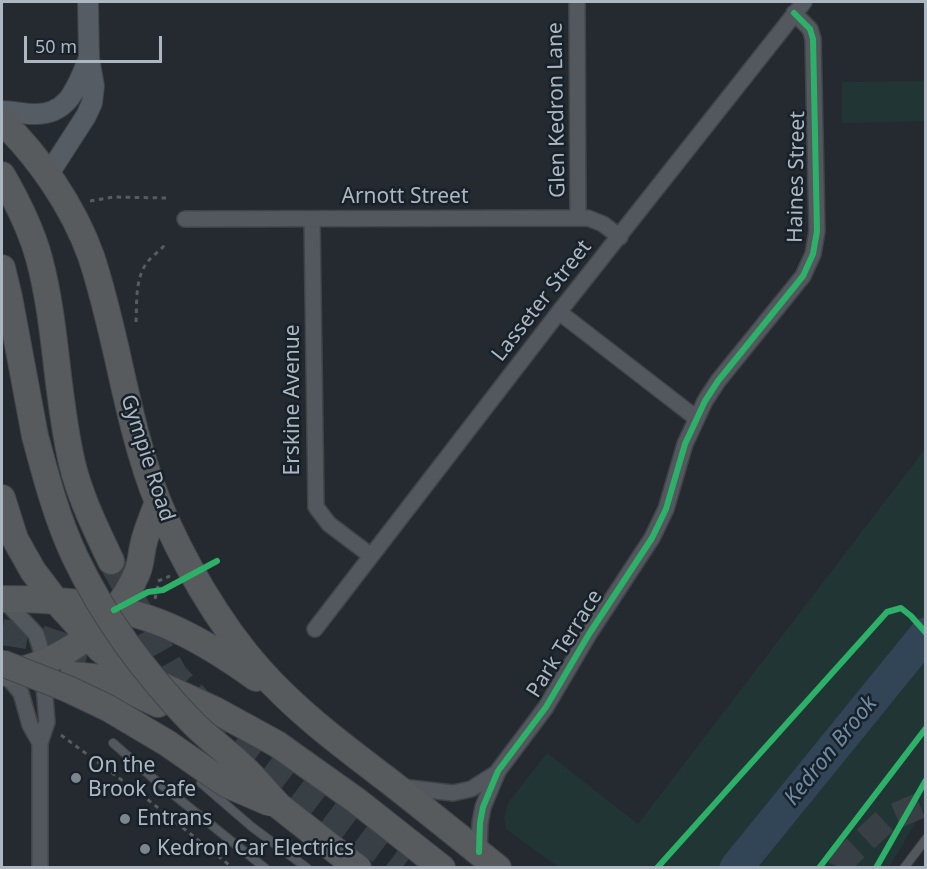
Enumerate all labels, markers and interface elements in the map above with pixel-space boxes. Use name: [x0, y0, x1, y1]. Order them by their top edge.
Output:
street label: Glen Kedron Lane: [543, 22, 571, 198]
scale bar: [27, 24, 165, 62]
text: 50 m: [35, 34, 77, 58]
street label: Haines Street: [783, 111, 811, 243]
street label: Arnott Street: [341, 184, 469, 210]
street label: Lasseter Street: [487, 235, 597, 367]
street label: Erskine Avenue: [280, 324, 306, 476]
street label: Gympie Road: [115, 391, 179, 525]
street label: Park Terrace: [522, 585, 608, 703]
water label: Kedron Brook: [779, 691, 883, 811]
place label: On the Brook Cafe: [88, 753, 196, 803]
marker: On the Brook Cafe: [69, 771, 83, 785]
place label: Entrans: [137, 806, 212, 832]
marker: Entrans: [118, 812, 132, 826]
place label: Kedron Car Electrics: [157, 836, 354, 862]
marker: Kedron Car Electrics: [138, 842, 152, 856]

